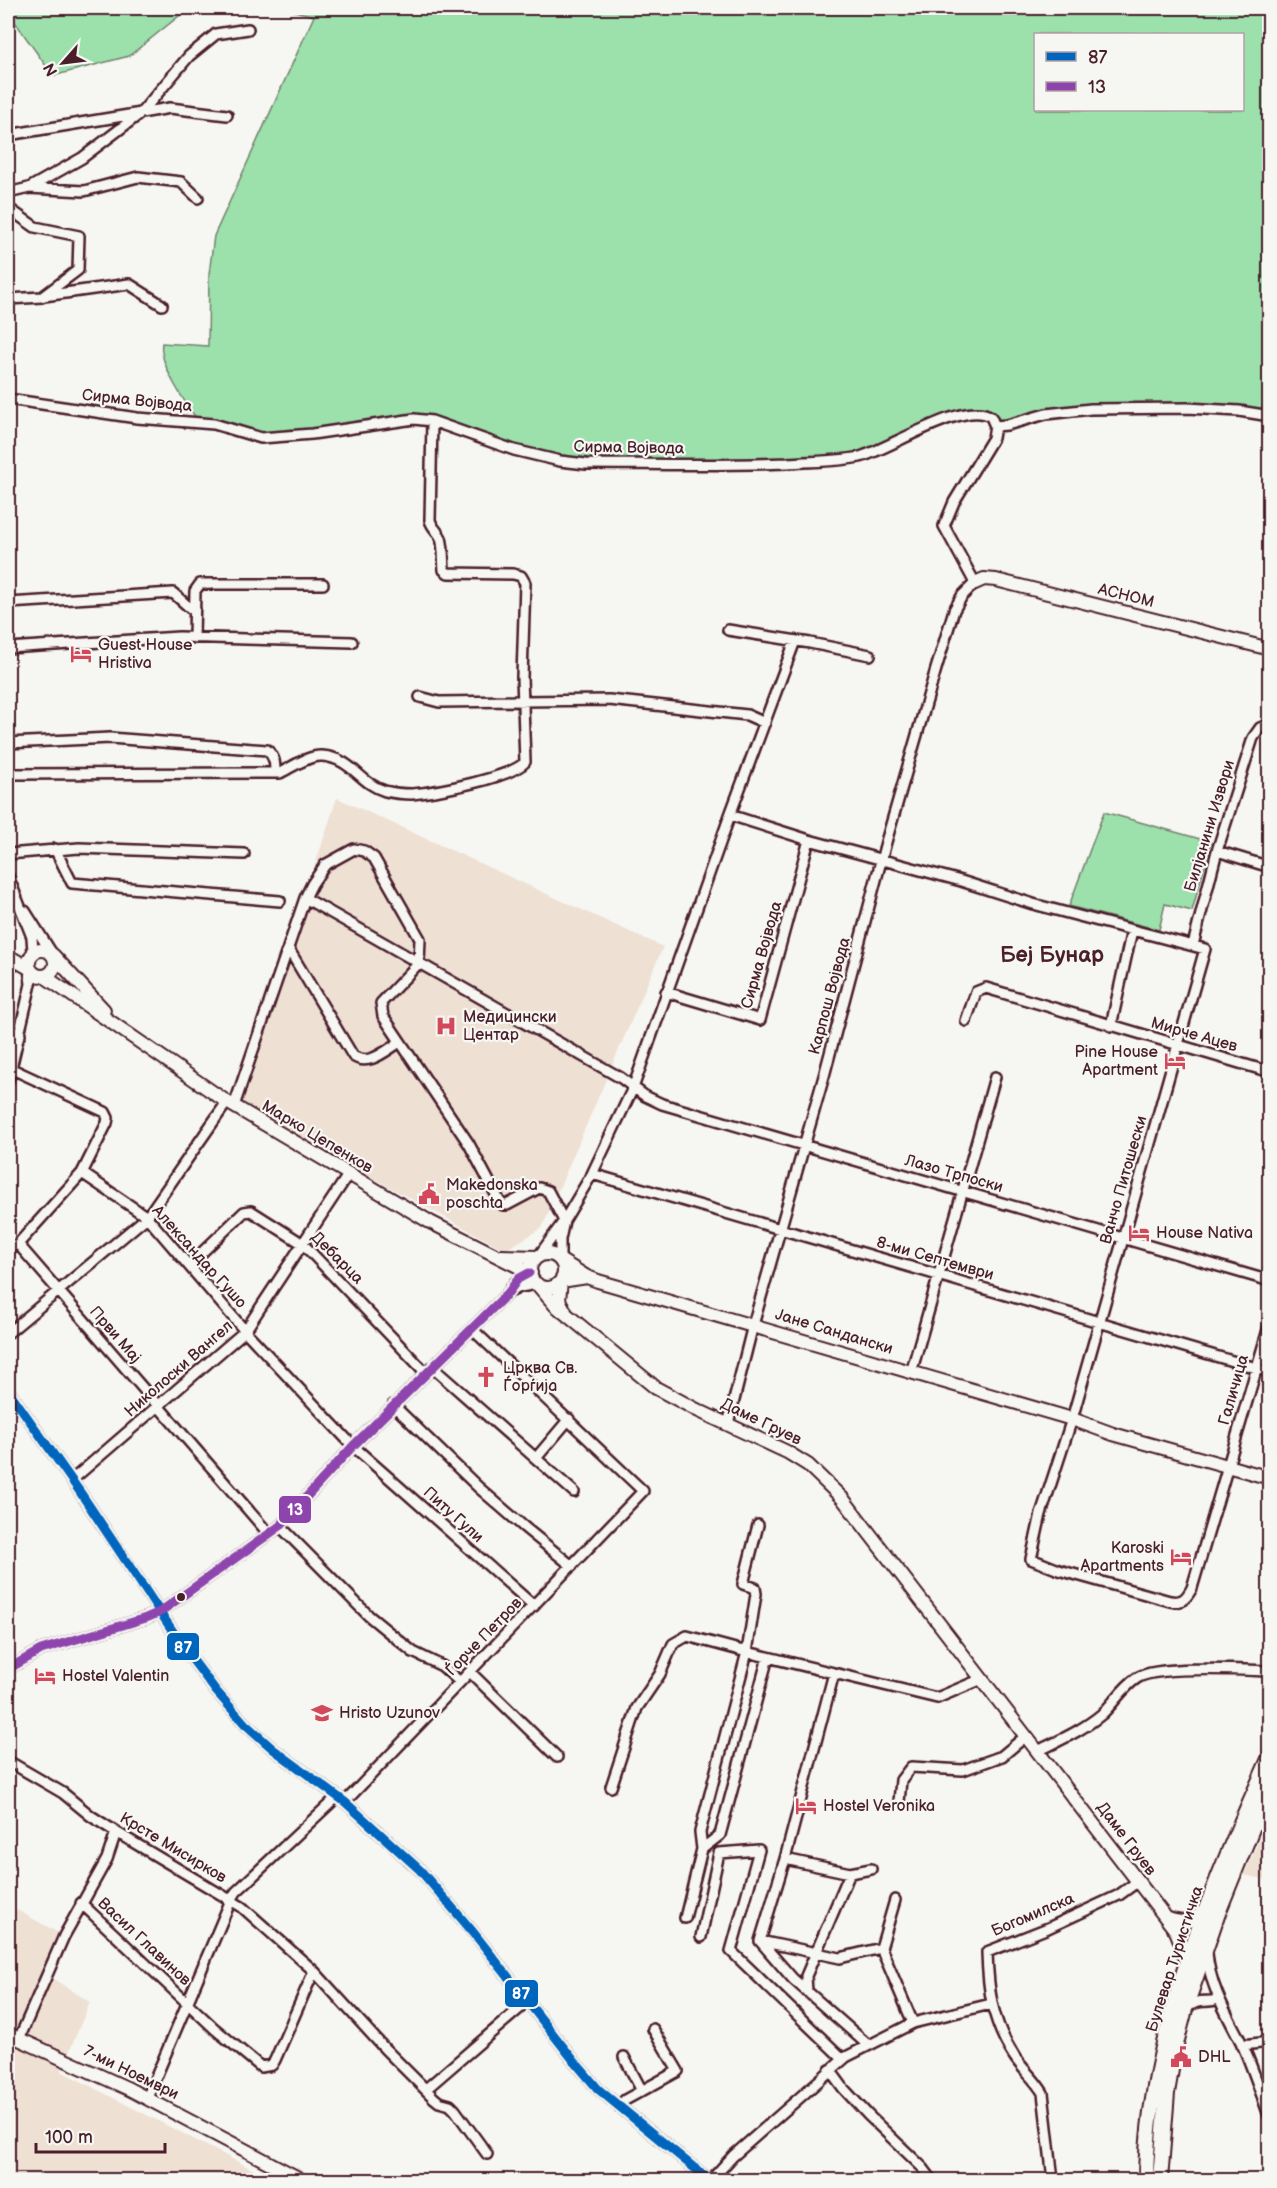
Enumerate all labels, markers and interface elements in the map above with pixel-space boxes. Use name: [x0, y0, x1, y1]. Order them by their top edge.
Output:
north arrow: [33, 33, 93, 93]
legend: [1034, 33, 1244, 111]
text: 87: [1088, 47, 1107, 68]
text: N: [40, 60, 62, 79]
text: 13: [1088, 77, 1106, 98]
street label: Сирма Војвода: [81, 386, 194, 416]
street label: Сирма Војвода: [573, 438, 685, 458]
street label: АСНОМ: [1095, 580, 1156, 612]
place label: Guest House Hristiva: [98, 636, 193, 673]
hotel icon: Guest House Hristiva: [69, 642, 93, 666]
street label: Билјанини Извори: [1181, 758, 1239, 894]
street label: Сирма Војвода: [738, 899, 787, 1011]
street label: Карпош Војвода: [805, 935, 855, 1057]
district label: Беј Бунар: [1000, 942, 1104, 969]
place label: Медицински Центар: [463, 1008, 557, 1045]
hospital icon: Медицински Центар: [434, 1014, 458, 1038]
street label: Мирче Ацев: [1148, 1014, 1240, 1057]
place label: Pine House Apartment: [1074, 1043, 1159, 1080]
hotel icon: Pine House Apartment: [1163, 1049, 1187, 1073]
street label: Марко Цепенков: [258, 1096, 376, 1178]
street label: Ванчо Питошески: [1097, 1114, 1151, 1246]
street label: Лазо Трпоски: [902, 1151, 1005, 1197]
place label: Makedonska poschta: [446, 1176, 538, 1213]
public building icon: Makedonska poschta: [417, 1182, 441, 1206]
street label: Александар Гушо: [147, 1201, 250, 1312]
hotel icon: House Nativa: [1127, 1221, 1151, 1245]
place label: House Nativa: [1156, 1224, 1253, 1243]
street label: Дебарца: [307, 1228, 368, 1289]
street label: 8-ми Септември: [874, 1233, 996, 1285]
street label: Први Мај: [85, 1303, 145, 1367]
street label: Јане Сандански: [773, 1305, 895, 1359]
street label: Николоски Вангел: [121, 1317, 237, 1421]
street label: Галичица: [1215, 1352, 1253, 1427]
place label: Црква Св. Ѓoрѓијa: [503, 1359, 577, 1396]
church icon: Црква Св. Ѓoрѓијa: [474, 1365, 498, 1389]
street label: Даме Груев: [718, 1394, 805, 1450]
street label: Питу Гули: [419, 1483, 487, 1547]
line badge: 13: [278, 1495, 312, 1524]
text: 13: [287, 1501, 303, 1520]
place label: Karoski Apartments: [1081, 1539, 1164, 1576]
hotel icon: Karoski Apartments: [1169, 1545, 1193, 1569]
unlabelled marker: [175, 1591, 187, 1603]
street label: Ѓорче Петров: [440, 1592, 527, 1680]
line badge: 87: [166, 1632, 200, 1661]
text: 87: [174, 1639, 192, 1658]
hotel icon: Hostel Valentin: [33, 1664, 57, 1688]
place label: Hostel Valentin: [62, 1667, 169, 1686]
school or university icon: Hristo Uzunov: [310, 1701, 334, 1725]
place label: Hristo Uzunov: [339, 1704, 440, 1723]
hotel icon: Hostel Veronika: [794, 1794, 818, 1818]
place label: Hostel Veronika: [823, 1797, 935, 1816]
street label: Даме Груев: [1092, 1799, 1160, 1880]
street label: Крсте Мисирков: [116, 1809, 230, 1888]
street label: Булевар Туристичка: [1142, 1883, 1208, 2034]
street label: Богомилска: [989, 1889, 1078, 1941]
street label: Васил Главинов: [94, 1894, 195, 1990]
line badge: 87: [504, 1979, 539, 2008]
text: 87: [512, 1985, 530, 2004]
street label: 7-ми Ноември: [80, 2042, 182, 2104]
public building icon: DHL: [1169, 2045, 1193, 2069]
place label: DHL: [1198, 2048, 1231, 2067]
scale bar: [36, 2116, 165, 2154]
text: 100 m: [45, 2127, 93, 2148]

